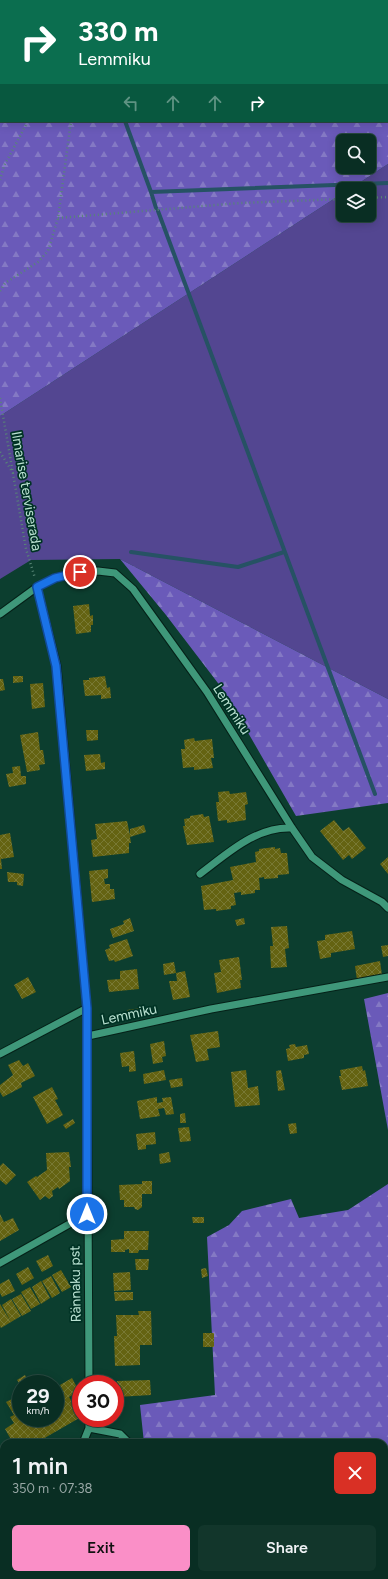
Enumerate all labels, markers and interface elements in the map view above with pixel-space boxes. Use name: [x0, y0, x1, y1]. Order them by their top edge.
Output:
text: 330 m: [78, 14, 158, 48]
icon: right: [12, 16, 64, 68]
text: Lemmiku: [78, 48, 151, 70]
icon: left: [120, 92, 142, 114]
icon: ahead: [162, 92, 184, 114]
icon: ahead: [204, 92, 226, 114]
icon: right: [246, 92, 268, 114]
map controls: [336, 134, 376, 222]
button: search: [336, 134, 376, 174]
button: layers: [336, 182, 376, 222]
street label: Ilmarise terviserada: [8, 430, 45, 552]
pin: [63, 555, 97, 589]
icon: arrive: [69, 561, 91, 583]
street label: Lemmiku: [209, 681, 254, 738]
street label: Lemmiku: [100, 1000, 159, 1029]
position arrow: [66, 1193, 108, 1235]
street label: Rännaku pst: [66, 1245, 85, 1323]
speed limit sign: 30: [72, 1375, 124, 1427]
text: 29: [26, 1384, 50, 1408]
text: km/h: [27, 1404, 49, 1417]
text: 1 min: [12, 1451, 68, 1480]
button: close: [334, 1452, 376, 1494]
text: 350 m · 07:38: [12, 1481, 93, 1496]
button: Exit: [12, 1525, 190, 1571]
button: Share: [198, 1525, 376, 1571]

